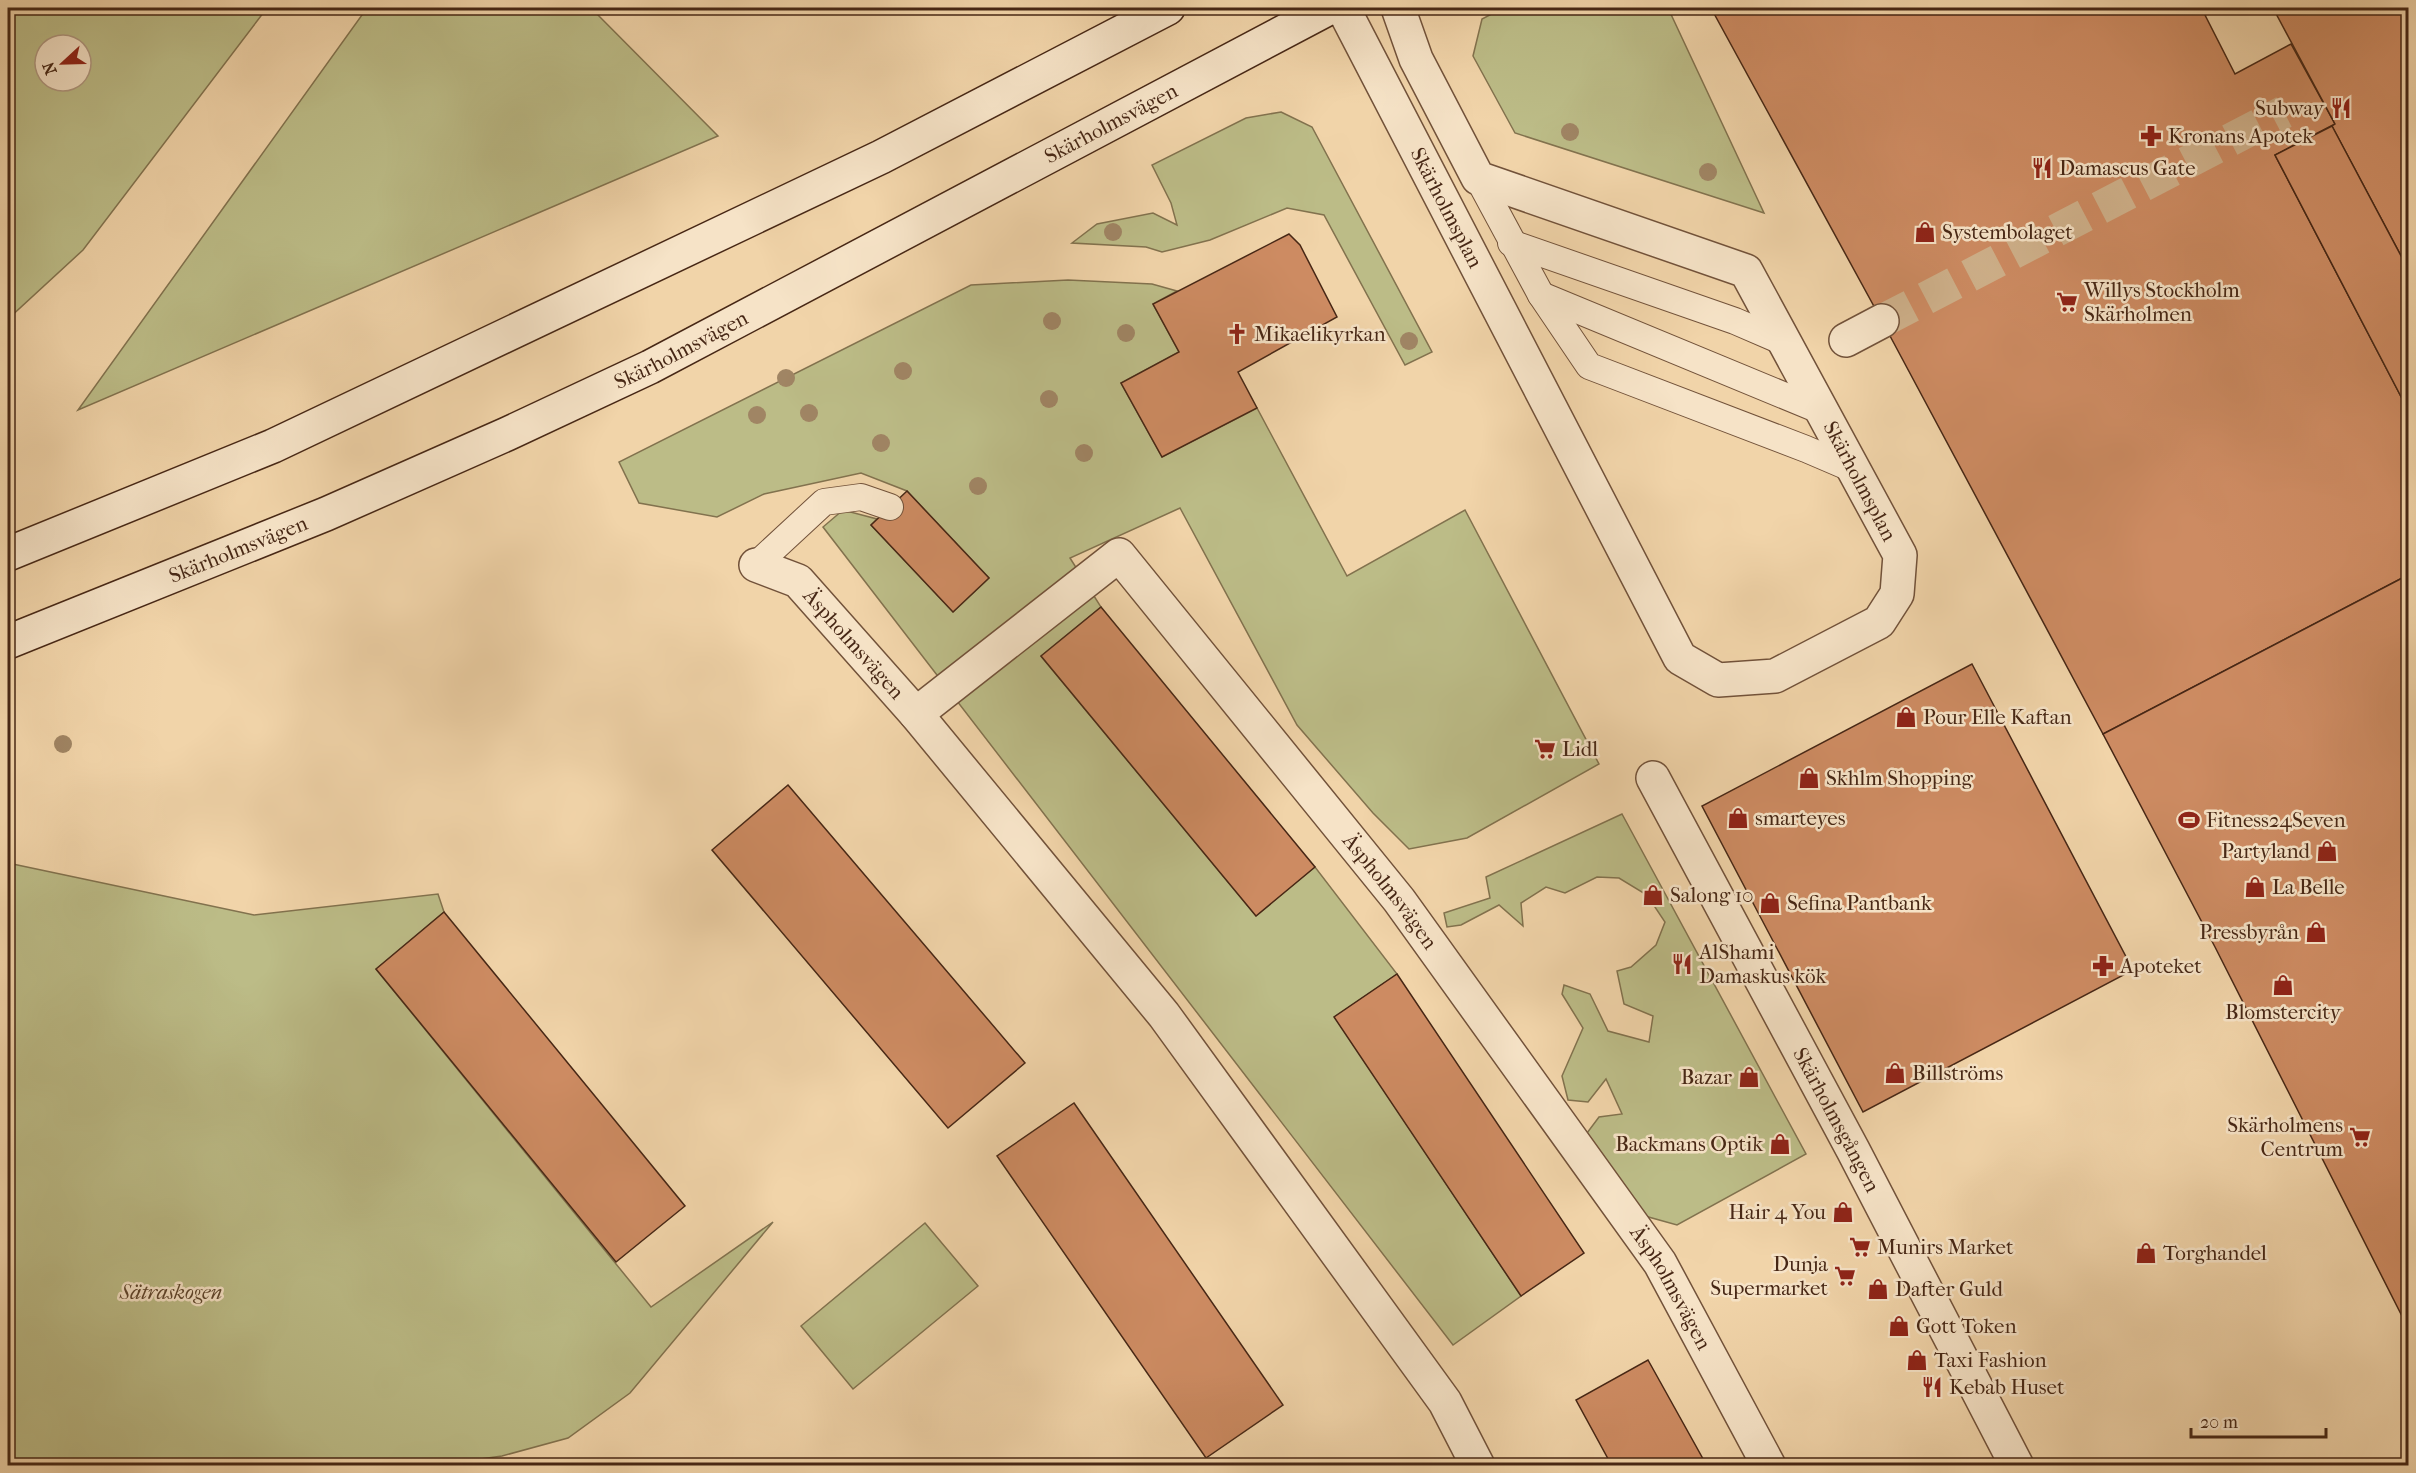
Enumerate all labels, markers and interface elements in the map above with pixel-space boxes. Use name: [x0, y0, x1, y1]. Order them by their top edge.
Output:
north arrow: [33, 33, 93, 93]
text: N: [38, 58, 61, 78]
street label: Skärholmsvägen: [1040, 78, 1182, 168]
place label: Subway: [2255, 96, 2325, 120]
restaurant icon: Subway: [2329, 96, 2353, 120]
pharmacy icon: Kronans Apotek: [2139, 124, 2163, 148]
place label: Kronans Apotek: [2168, 124, 2313, 148]
street label: Skärholmsplan: [1405, 144, 1488, 272]
restaurant icon: Damascus Gate: [2030, 156, 2054, 180]
place label: Damascus Gate: [2059, 156, 2196, 180]
shop icon: Systembolaget: [1913, 220, 1937, 244]
place label: Systembolaget: [1942, 220, 2073, 244]
place label: Willys Stockholm Skärholmen: [2083, 278, 2240, 326]
supermarket icon: Willys Stockholm Skärholmen: [2055, 290, 2079, 314]
street label: Skärholmsvägen: [610, 305, 752, 394]
church icon: Mikaelikyrkan: [1225, 322, 1249, 346]
place label: Mikaelikyrkan: [1254, 322, 1386, 346]
street label: Skärholmsplan: [1818, 417, 1902, 545]
street label: Skärholmsvägen: [165, 511, 311, 588]
street label: Äspholmsvägen: [798, 583, 909, 704]
shop icon: Pour Elle Kaftan: [1894, 705, 1918, 729]
place label: Pour Elle Kaftan: [1923, 705, 2072, 729]
supermarket icon: Lidl: [1533, 737, 1557, 761]
place label: Lidl: [1562, 737, 1598, 761]
shop icon: Skhlm Shopping: [1797, 766, 1821, 790]
place label: Skhlm Shopping: [1826, 766, 1974, 790]
shop icon: smarteyes: [1726, 806, 1750, 830]
place label: smarteyes: [1755, 806, 1846, 830]
sports icon: Fitness24Seven: [2177, 808, 2201, 832]
place label: Fitness24Seven: [2206, 808, 2346, 832]
street label: Äspholmsvägen: [1337, 828, 1442, 954]
place label: Partyland: [2221, 839, 2311, 863]
shop icon: Partyland: [2315, 839, 2339, 863]
shop icon: La Belle: [2243, 875, 2267, 899]
place label: La Belle: [2272, 875, 2345, 899]
shop icon: Salong 10: [1641, 883, 1665, 907]
place label: Salong 10: [1670, 883, 1754, 907]
shop icon: Sefina Pantbank: [1758, 891, 1782, 915]
place label: Sefina Pantbank: [1787, 891, 1932, 915]
place label: Pressbyrån: [2199, 920, 2299, 944]
shop icon: Pressbyrån: [2304, 920, 2328, 944]
place label: AlShami Damaskus kök: [1698, 940, 1827, 988]
restaurant icon: AlShami Damaskus kök: [1670, 952, 1694, 976]
pharmacy icon: Apoteket: [2091, 954, 2115, 978]
place label: Apoteket: [2119, 954, 2202, 978]
shop icon: Blomstercity: [2271, 973, 2295, 997]
place label: Blomstercity: [2225, 1000, 2342, 1024]
street label: Skärholmsgången: [1788, 1043, 1885, 1196]
shop icon: Billströms: [1883, 1061, 1907, 1085]
place label: Billströms: [1912, 1061, 2004, 1085]
place label: Bazar: [1681, 1065, 1732, 1089]
shop icon: Bazar: [1737, 1065, 1761, 1089]
place label: Skärholmens Centrum: [2227, 1113, 2344, 1161]
supermarket icon: Skärholmens Centrum: [2348, 1125, 2372, 1149]
place label: Backmans Optik: [1615, 1132, 1763, 1156]
shop icon: Backmans Optik: [1768, 1132, 1792, 1156]
place label: Hair 4 You: [1728, 1200, 1826, 1224]
shop icon: Hair 4 You: [1831, 1200, 1855, 1224]
street label: Äspholmsvägen: [1625, 1220, 1716, 1354]
supermarket icon: Munirs Market: [1848, 1235, 1872, 1259]
place label: Munirs Market: [1877, 1235, 2014, 1259]
shop icon: Torghandel: [2134, 1241, 2158, 1265]
place label: Torghandel: [2163, 1241, 2267, 1265]
place label: Dunja Supermarket: [1710, 1252, 1828, 1300]
supermarket icon: Dunja Supermarket: [1833, 1264, 1857, 1288]
shop icon: Dafter Guld: [1866, 1277, 1890, 1301]
place label: Dafter Guld: [1895, 1277, 2003, 1301]
park label: Sätraskogen: [119, 1280, 223, 1304]
shop icon: Gott Token: [1887, 1314, 1911, 1338]
place label: Gott Token: [1916, 1314, 2017, 1338]
shop icon: Taxi Fashion: [1905, 1348, 1929, 1372]
place label: Taxi Fashion: [1934, 1348, 2047, 1372]
restaurant icon: Kebab Huset: [1920, 1375, 1944, 1399]
place label: Kebab Huset: [1949, 1375, 2065, 1399]
scale bar: [2191, 1401, 2326, 1439]
text: 20 m: [2200, 1412, 2238, 1433]

